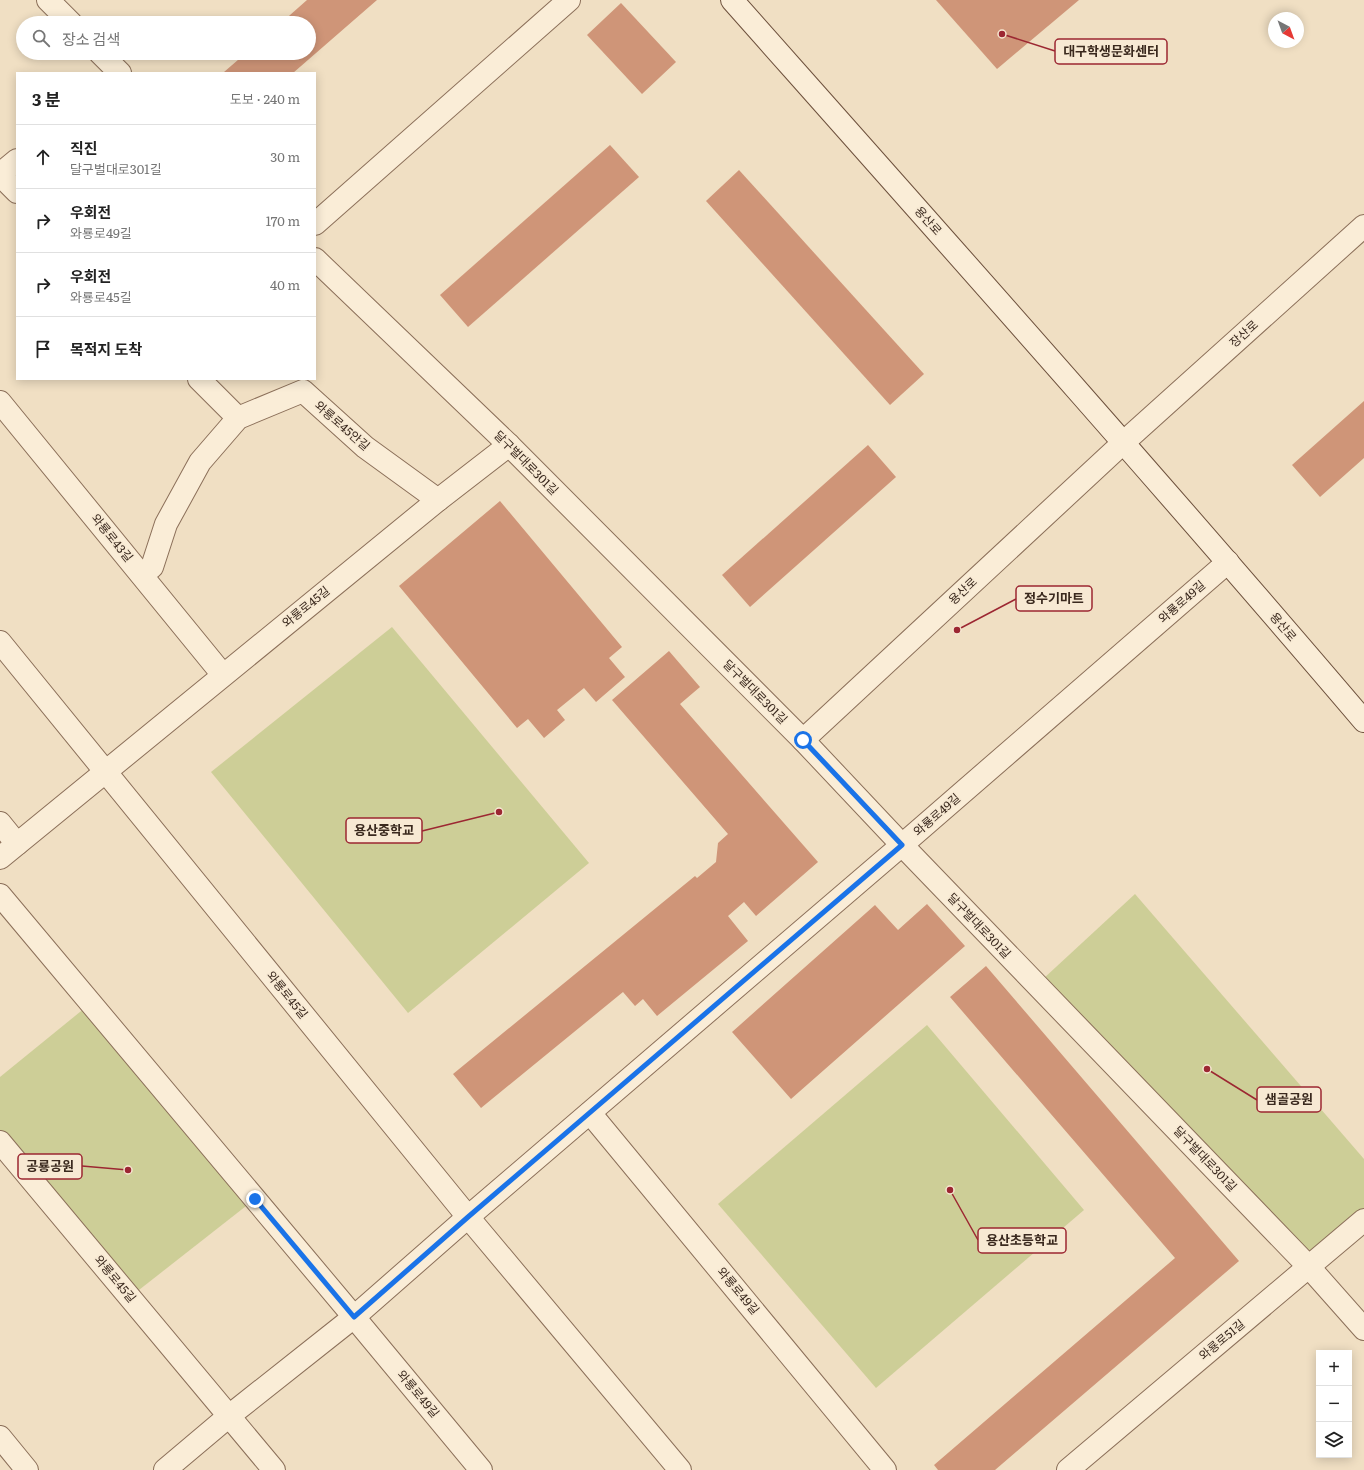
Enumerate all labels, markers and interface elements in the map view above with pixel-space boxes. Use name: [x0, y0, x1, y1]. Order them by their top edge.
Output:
north arrow: [1268, 12, 1304, 48]
search box: [16, 16, 316, 60]
icon: search: [30, 27, 52, 49]
text: 장소 검색: [62, 27, 120, 50]
callout: 대구학생문화센터: [1055, 39, 1167, 64]
text: 대구학생문화센터: [1063, 41, 1159, 60]
text: 3 분: [32, 86, 61, 111]
text: 도보 · 240 m: [230, 89, 300, 108]
text: 직진: [70, 136, 98, 159]
icon: ahead: [32, 146, 54, 168]
text: 30 m: [270, 147, 300, 166]
text: 달구벌대로301길: [70, 159, 162, 178]
text: 우회전: [70, 200, 111, 223]
street label: 용산로: [911, 202, 947, 239]
icon: right: [32, 210, 54, 232]
text: 170 m: [266, 211, 300, 230]
text: 와룡로49길: [70, 223, 132, 242]
text: 우회전: [70, 264, 111, 287]
icon: right: [32, 274, 54, 296]
text: 40 m: [270, 275, 300, 294]
text: 와룡로45길: [70, 287, 132, 306]
street label: 장산로: [1225, 315, 1262, 351]
text: 목적지 도착: [70, 337, 142, 360]
icon: arrive: [32, 338, 54, 360]
street label: 와룡로45안길: [311, 396, 374, 454]
street label: 달구벌대로301길: [490, 426, 563, 499]
street label: 와룡로43길: [88, 509, 138, 565]
street label: 용산로: [944, 572, 981, 608]
street label: 와룡로49길: [1154, 576, 1209, 627]
street label: 와룡로45길: [278, 581, 333, 631]
callout: 정수기마트: [1016, 586, 1092, 611]
text: 정수기마트: [1024, 588, 1084, 607]
street label: 용산로: [1266, 608, 1301, 645]
street label: 달구벌대로301길: [719, 655, 792, 728]
route start: [794, 731, 812, 749]
street label: 와룡로49길: [909, 789, 964, 840]
callout: 용산중학교: [346, 818, 422, 843]
text: 용산중학교: [354, 820, 414, 839]
street label: 달구벌대로301길: [944, 889, 1016, 962]
street label: 와룡로45길: [263, 967, 313, 1022]
callout: 샘골공원: [1257, 1087, 1321, 1112]
text: 샘골공원: [1265, 1089, 1313, 1108]
street label: 달구벌대로301길: [1170, 1122, 1242, 1195]
callout: 공룡공원: [18, 1154, 82, 1179]
text: 공룡공원: [26, 1156, 74, 1175]
route end: [246, 1190, 264, 1208]
callout: 용산초등학교: [978, 1228, 1066, 1253]
text: 용산초등학교: [986, 1230, 1058, 1249]
street label: 와룡로45길: [91, 1251, 141, 1306]
street label: 와룡로49길: [714, 1263, 764, 1318]
street label: 와룡로51길: [1194, 1315, 1248, 1364]
map controls: [1316, 1350, 1352, 1458]
button: +: [1316, 1350, 1352, 1386]
street label: 와룡로49길: [394, 1366, 444, 1421]
button: −: [1316, 1386, 1352, 1422]
button: layers: [1316, 1422, 1352, 1458]

